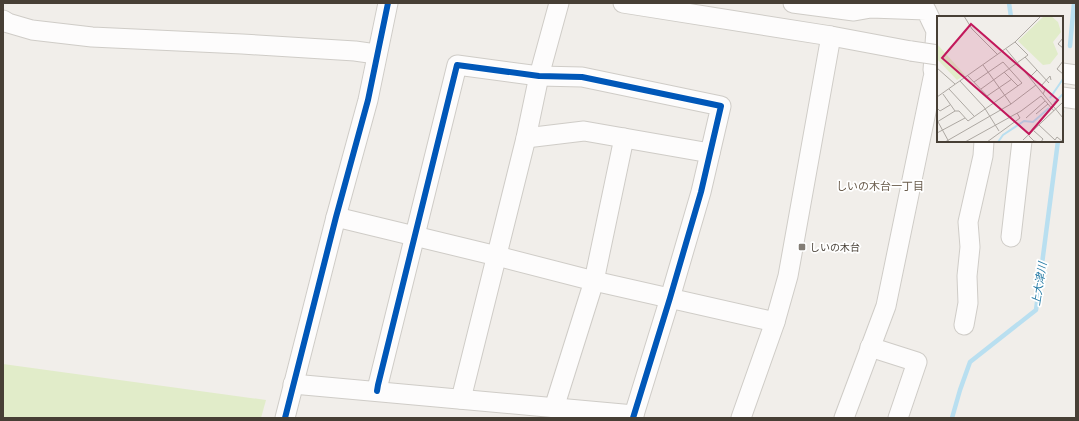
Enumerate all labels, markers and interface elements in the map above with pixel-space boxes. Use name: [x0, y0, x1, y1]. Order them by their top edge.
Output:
inset map: [937, 16, 1063, 142]
district label: しいの木台一丁目: [836, 180, 924, 194]
marker: しいの木台: [797, 242, 807, 252]
place label: しいの木台: [810, 242, 860, 255]
water label: 上大津川: [1030, 260, 1050, 307]

